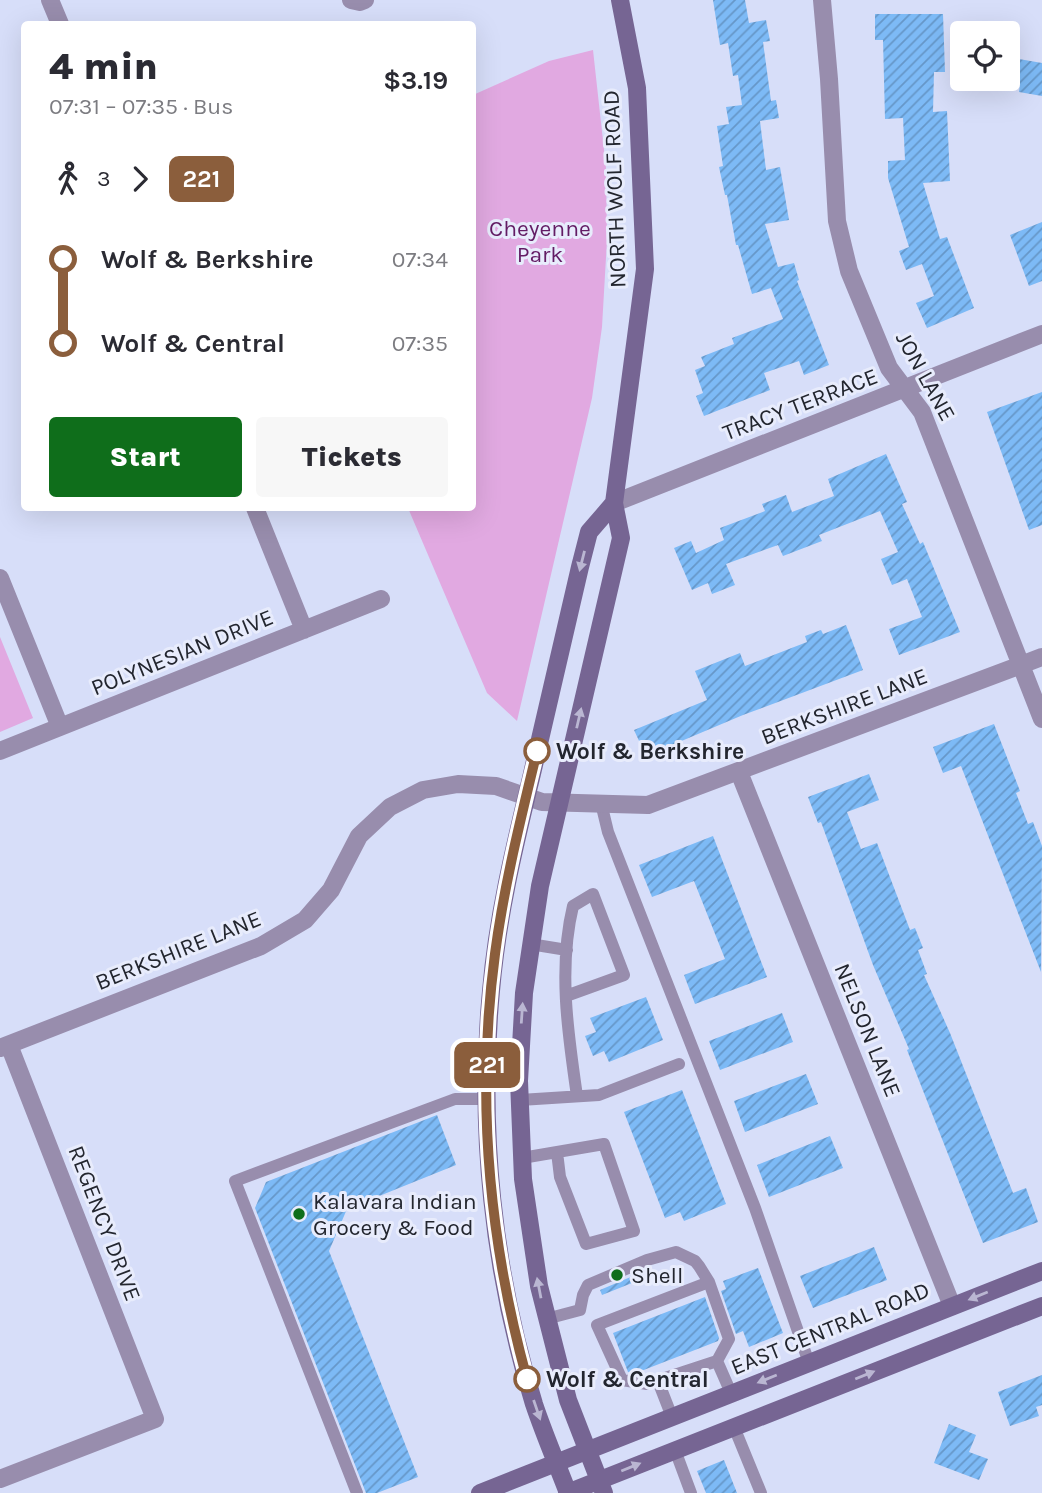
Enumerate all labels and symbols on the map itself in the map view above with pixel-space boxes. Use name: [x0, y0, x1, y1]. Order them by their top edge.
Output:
street label: NORTH WOLF ROAD: [598, 90, 631, 288]
park label: Cheyenne Park: [489, 215, 591, 268]
street label: JON LANE: [890, 327, 961, 426]
street label: TRACY TERRACE: [719, 363, 881, 446]
one-way arrow: [576, 550, 587, 572]
street label: POLYNESIAN DRIVE: [87, 604, 277, 701]
street label: BERKSHIRE LANE: [757, 662, 931, 751]
one-way arrow: [573, 706, 584, 728]
marker: Wolf & Berkshire: [524, 738, 550, 764]
place label: Wolf & Berkshire: [556, 738, 744, 765]
street label: BERKSHIRE LANE: [91, 905, 265, 996]
street label: NELSON LANE: [828, 959, 907, 1101]
one-way arrow: [517, 1002, 528, 1024]
line badge: 221: [447, 1042, 527, 1088]
street label: REGENCY DRIVE: [63, 1142, 147, 1305]
place label: Kalavara Indian Grocery & Food: [313, 1188, 477, 1241]
marker: Kalavara Indian Grocery & Food: [291, 1206, 307, 1222]
place label: Shell: [631, 1262, 683, 1289]
marker: Shell: [609, 1267, 625, 1283]
street label: EAST CENTRAL ROAD: [727, 1276, 934, 1381]
one-way arrow: [534, 1277, 545, 1299]
one-way arrow: [968, 1290, 989, 1301]
marker: Wolf & Central: [514, 1366, 540, 1392]
place label: Wolf & Central: [546, 1366, 709, 1393]
one-way arrow: [855, 1369, 876, 1380]
one-way arrow: [756, 1374, 777, 1385]
one-way arrow: [532, 1400, 543, 1421]
one-way arrow: [620, 1462, 641, 1473]

